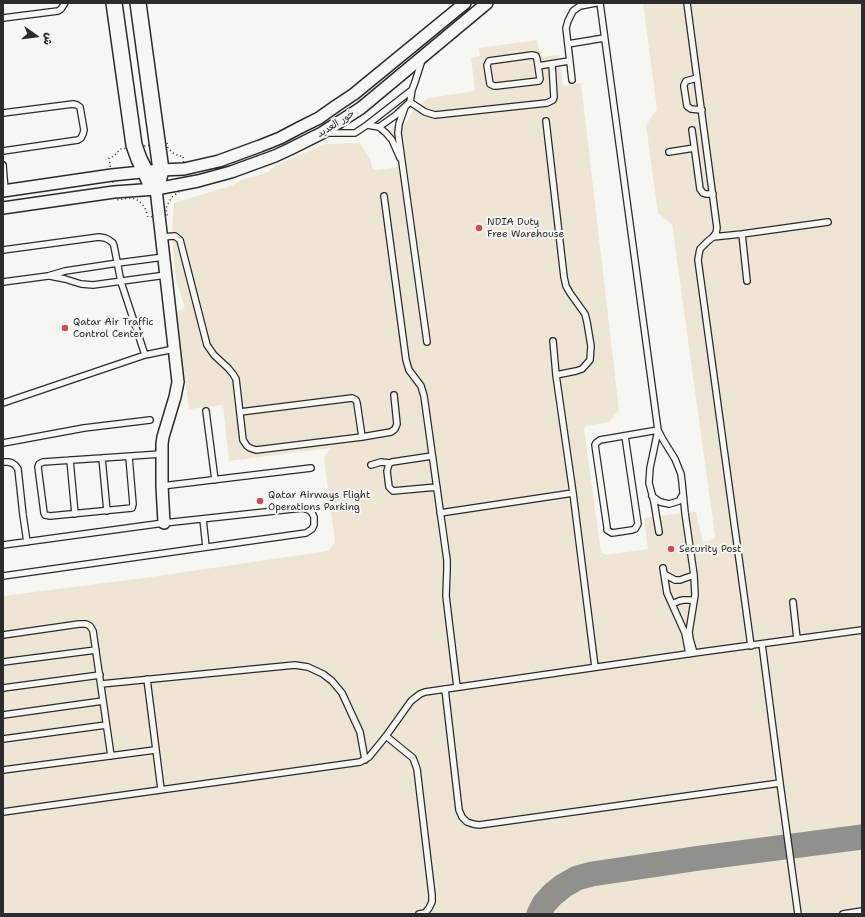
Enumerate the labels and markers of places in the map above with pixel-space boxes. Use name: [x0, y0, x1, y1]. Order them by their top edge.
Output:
place label: NDIA Duty Free Warehouse: [487, 216, 564, 240]
marker: NDIA Duty Free Warehouse: [474, 223, 484, 233]
place label: Qatar Air Traffic Control Center: [73, 316, 153, 340]
marker: Qatar Air Traffic Control Center: [60, 323, 70, 333]
place label: Qatar Airways Flight Operations Parking: [268, 489, 370, 512]
marker: Qatar Airways Flight Operations Parking: [255, 496, 265, 506]
place label: Security Post: [679, 543, 741, 555]
marker: Security Post: [666, 544, 676, 554]

